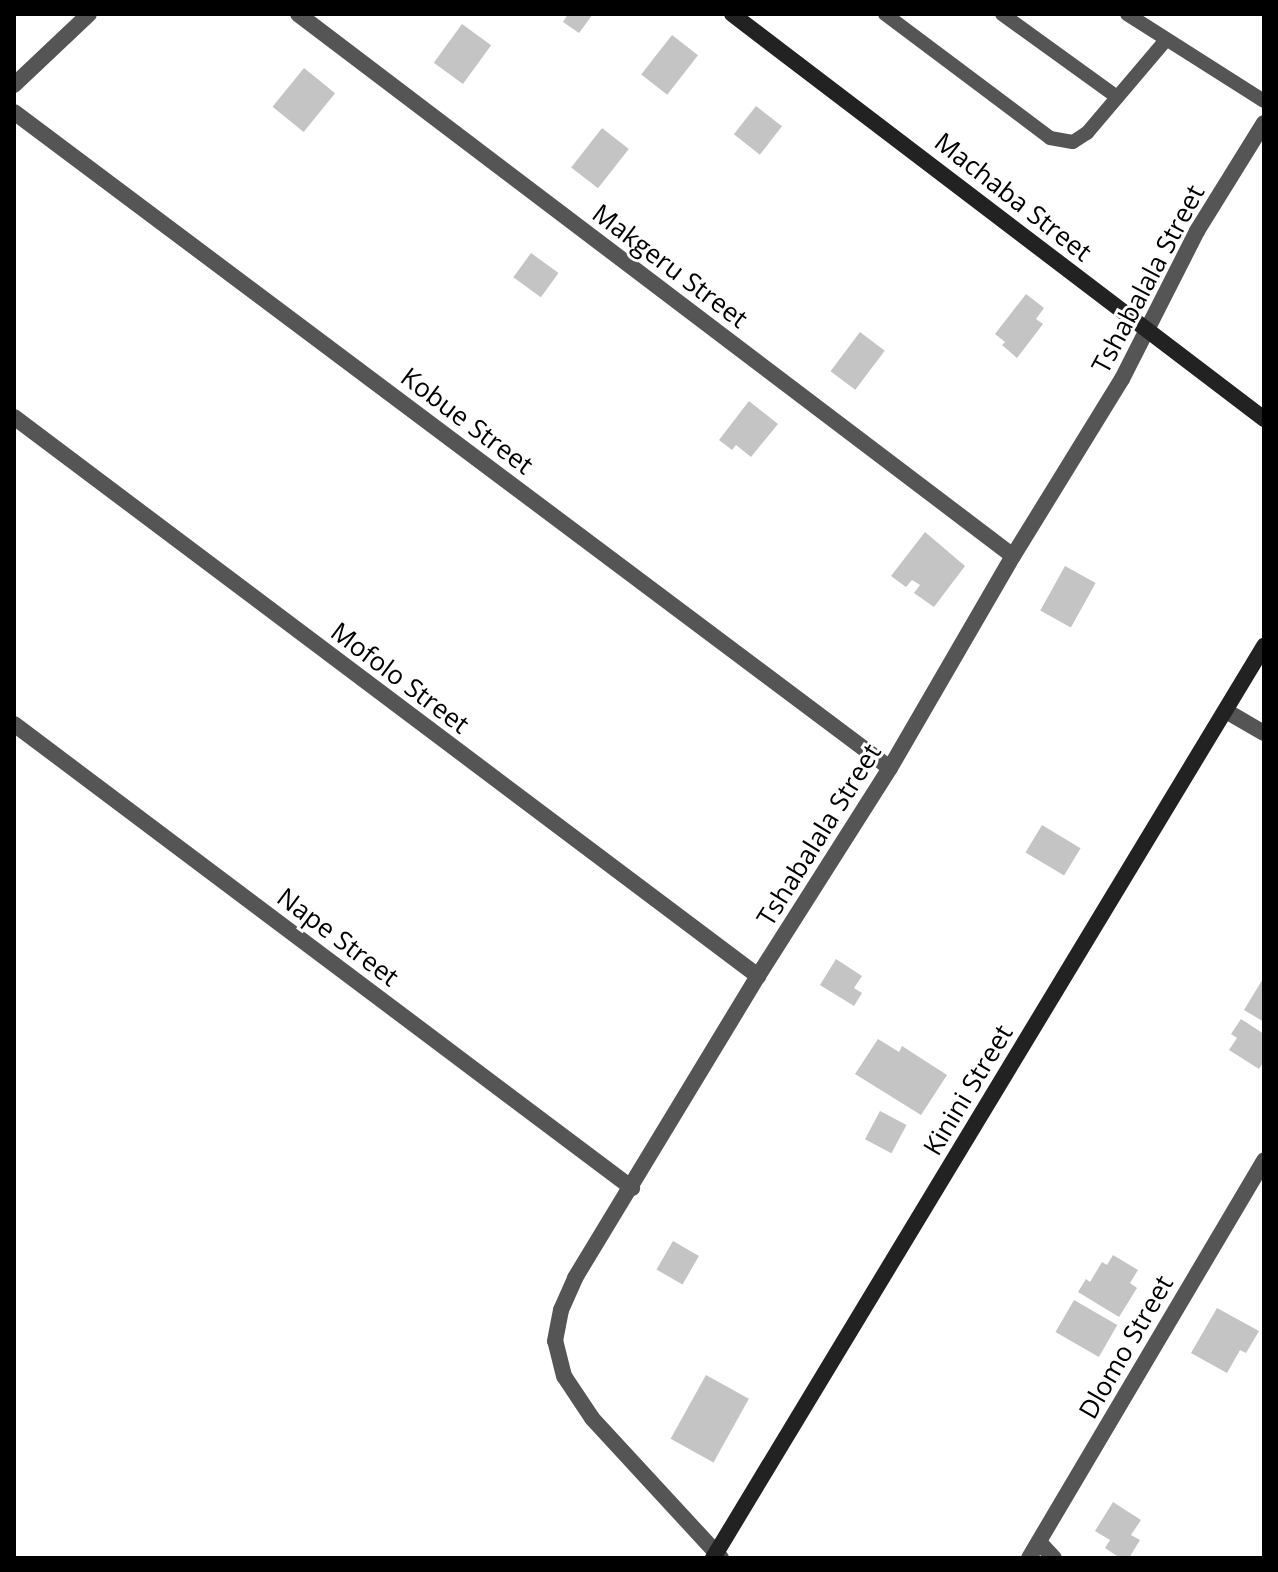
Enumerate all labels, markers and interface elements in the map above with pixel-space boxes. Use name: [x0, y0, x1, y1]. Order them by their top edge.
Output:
street label: Machaba Street: [928, 126, 1098, 268]
street label: Tshabalala Street: [1085, 179, 1211, 379]
street label: Makgeru Street: [586, 198, 754, 334]
street label: Kobue Street: [395, 361, 539, 481]
street label: Mofolo Street: [325, 616, 475, 740]
street label: Tshabalala Street: [750, 738, 888, 932]
street label: Nape Street: [271, 881, 405, 993]
street label: Kinini Street: [917, 1019, 1019, 1161]
street label: Dlomo Street: [1072, 1270, 1180, 1424]

